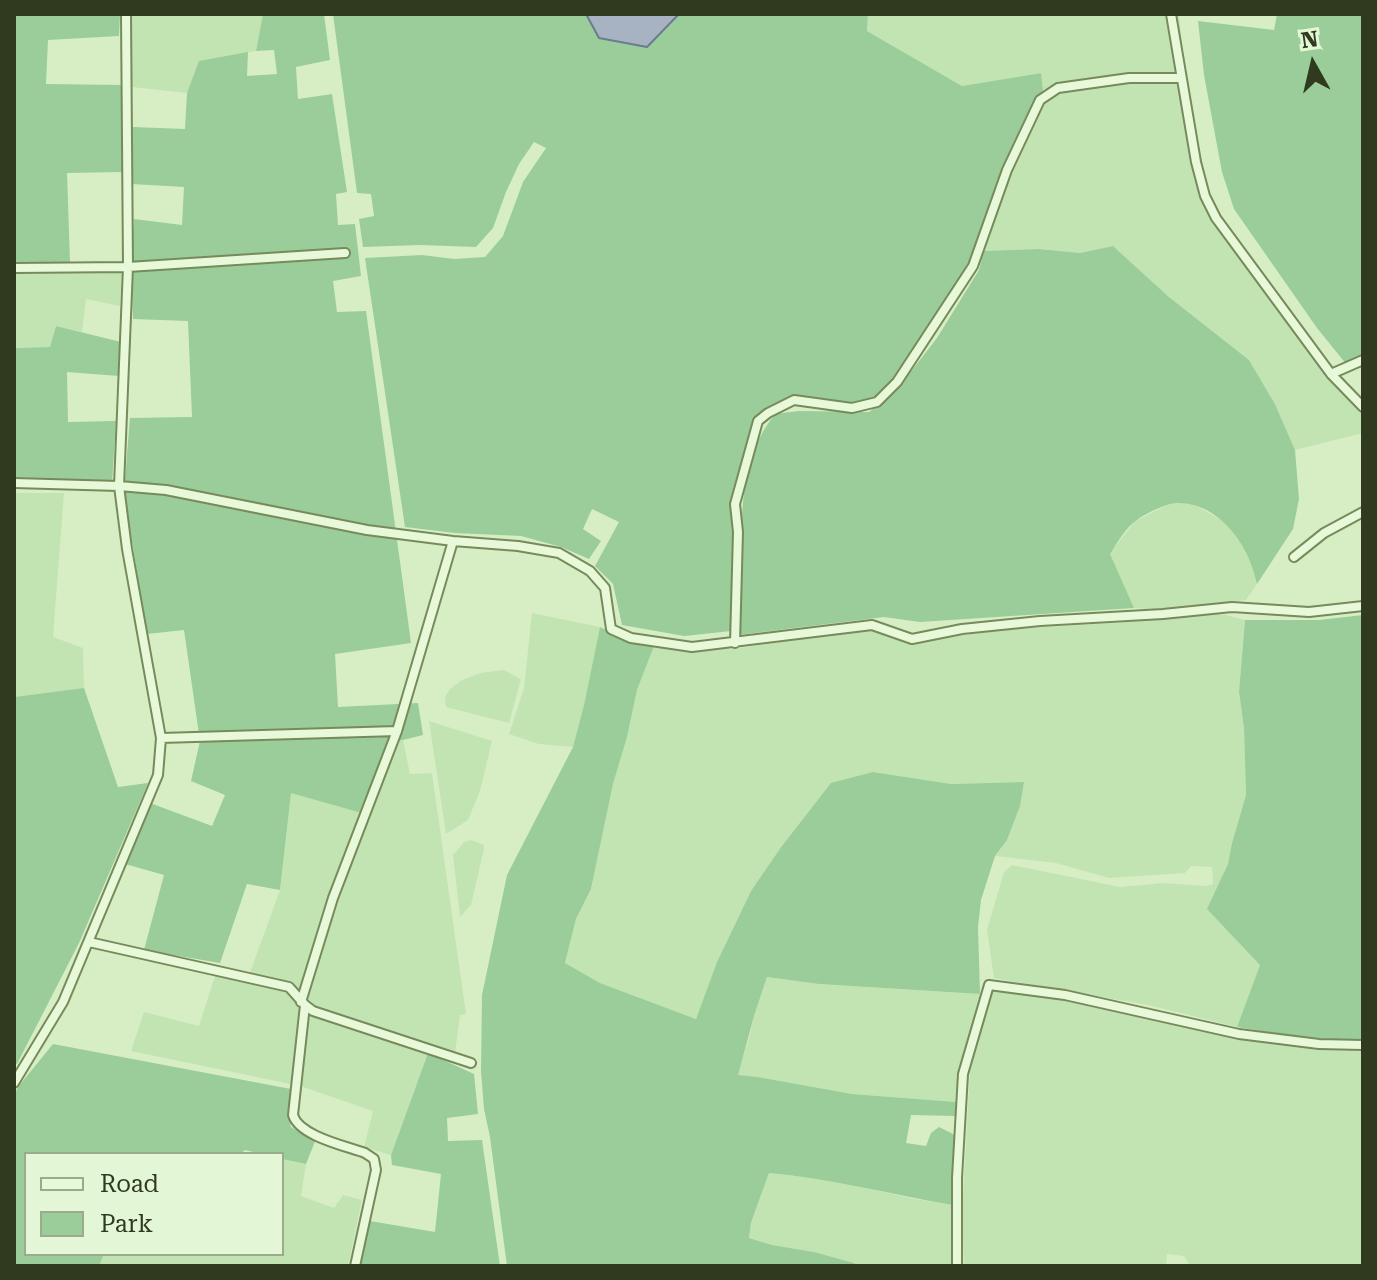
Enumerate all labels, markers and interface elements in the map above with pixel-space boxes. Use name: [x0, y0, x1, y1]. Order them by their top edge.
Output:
north arrow: [1273, 24, 1353, 104]
text: N: [1299, 26, 1320, 53]
legend: [24, 1152, 284, 1256]
text: Road: [100, 1170, 159, 1198]
text: Park: [100, 1210, 153, 1238]

